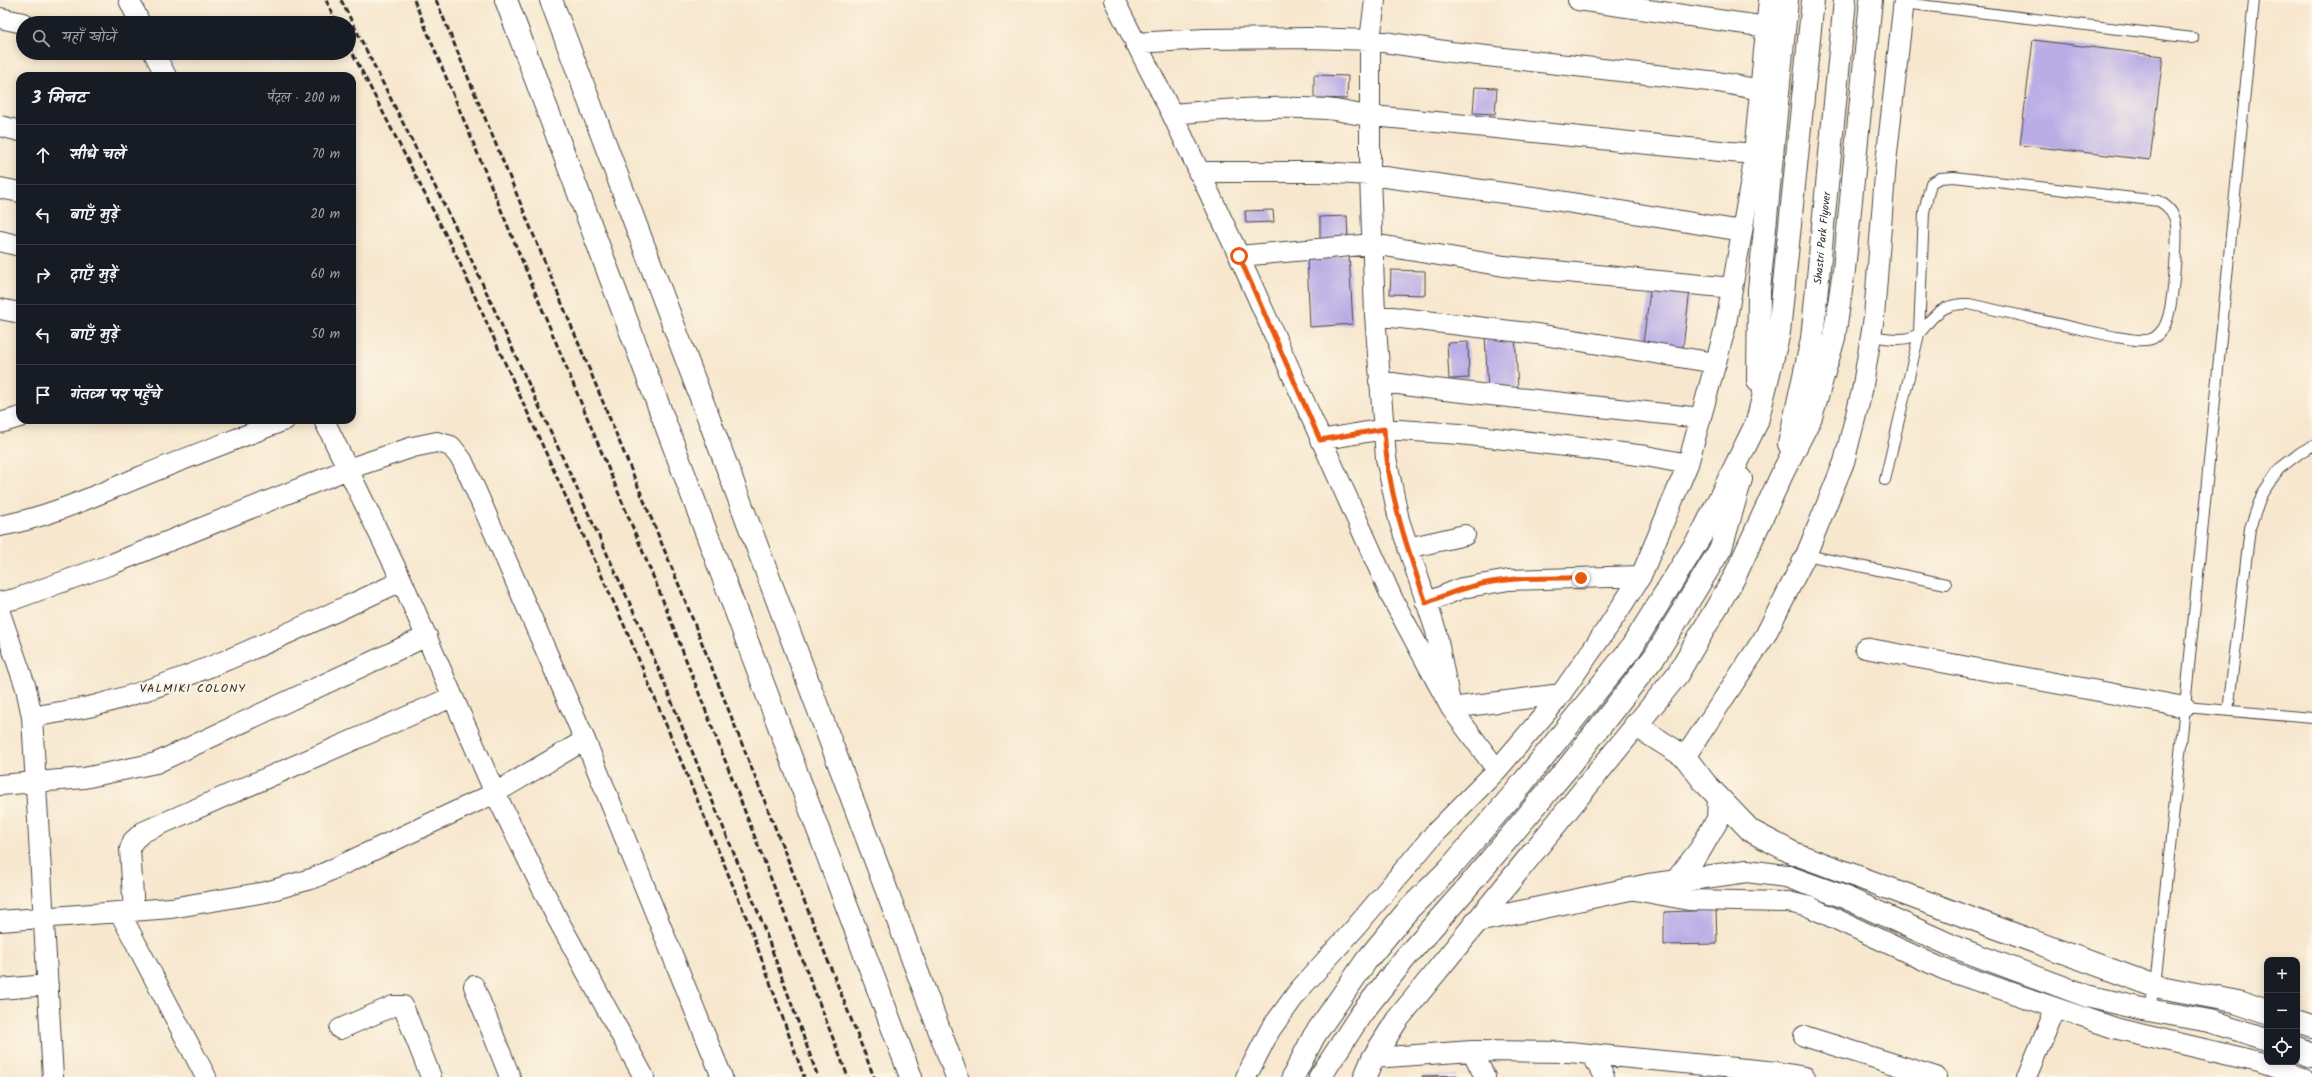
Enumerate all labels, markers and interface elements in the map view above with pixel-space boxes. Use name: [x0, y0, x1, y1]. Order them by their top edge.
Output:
search box: [16, 16, 356, 60]
text: यहाँ खोजें: [62, 26, 116, 50]
icon: search: [30, 27, 52, 49]
text: 3 मिनट: [32, 85, 86, 112]
text: पैदल · 200 m: [267, 88, 340, 109]
text: सीधे चलें: [70, 143, 125, 167]
icon: ahead: [32, 144, 54, 166]
text: 70 m: [312, 144, 340, 165]
street label: Shastri Park Flyover: [1809, 190, 1836, 285]
text: बाएँ मुड़ें: [70, 203, 118, 227]
icon: left: [32, 204, 54, 226]
text: 20 m: [310, 204, 340, 225]
route start: [1230, 247, 1248, 265]
text: दाएँ मुड़ें: [70, 263, 117, 287]
icon: right: [32, 264, 54, 286]
text: 60 m: [311, 264, 340, 285]
text: बाएँ मुड़ें: [70, 323, 118, 347]
icon: left: [32, 324, 54, 346]
text: 50 m: [311, 324, 340, 345]
text: गंतव्य पर पहुँचे: [70, 383, 161, 407]
icon: arrive: [32, 384, 54, 406]
route end: [1572, 569, 1590, 587]
district label: VALMIKI COLONY: [140, 679, 246, 698]
map controls: [2264, 957, 2300, 1065]
button: +: [2264, 957, 2300, 993]
button: −: [2264, 993, 2300, 1029]
button: locate: [2264, 1029, 2300, 1065]

